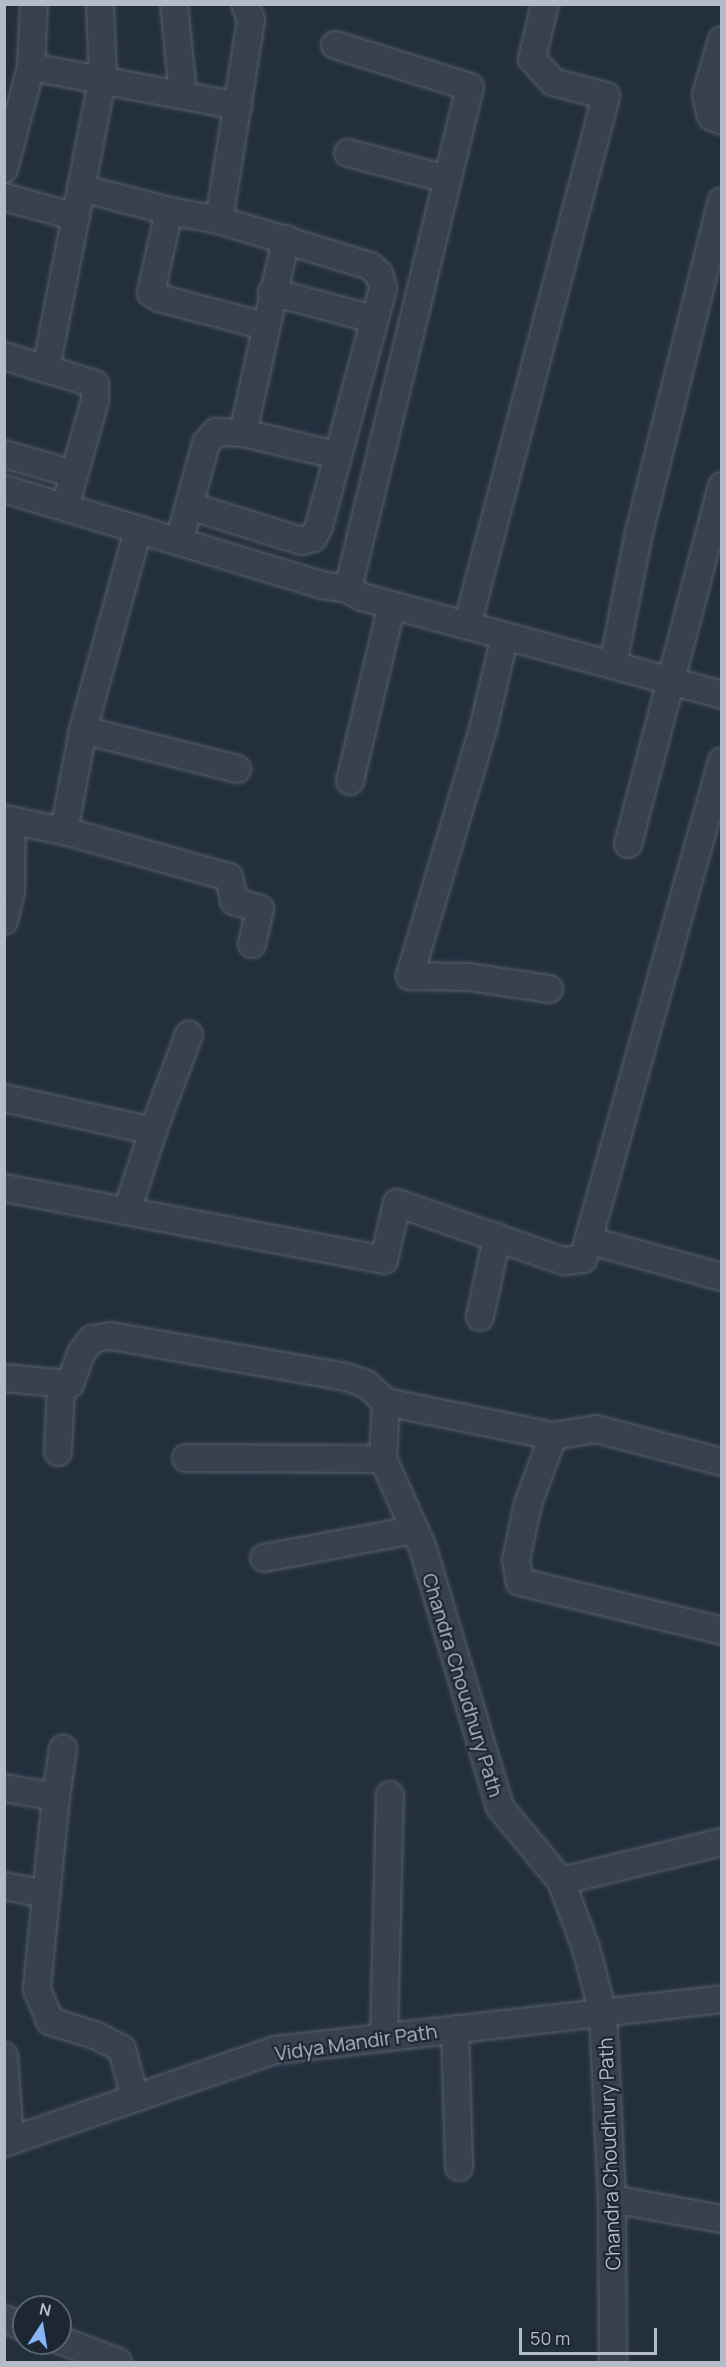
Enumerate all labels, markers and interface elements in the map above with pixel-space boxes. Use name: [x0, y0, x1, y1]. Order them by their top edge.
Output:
street label: Chandra Choudhury Path: [418, 1570, 508, 1800]
street label: Vidya Mandir Path: [273, 2019, 439, 2065]
street label: Chandra Choudhury Path: [593, 2037, 625, 2271]
north arrow: [12, 2295, 72, 2355]
text: N: [37, 2297, 53, 2321]
scale bar: [522, 2316, 660, 2354]
text: 50 m: [530, 2326, 570, 2350]

